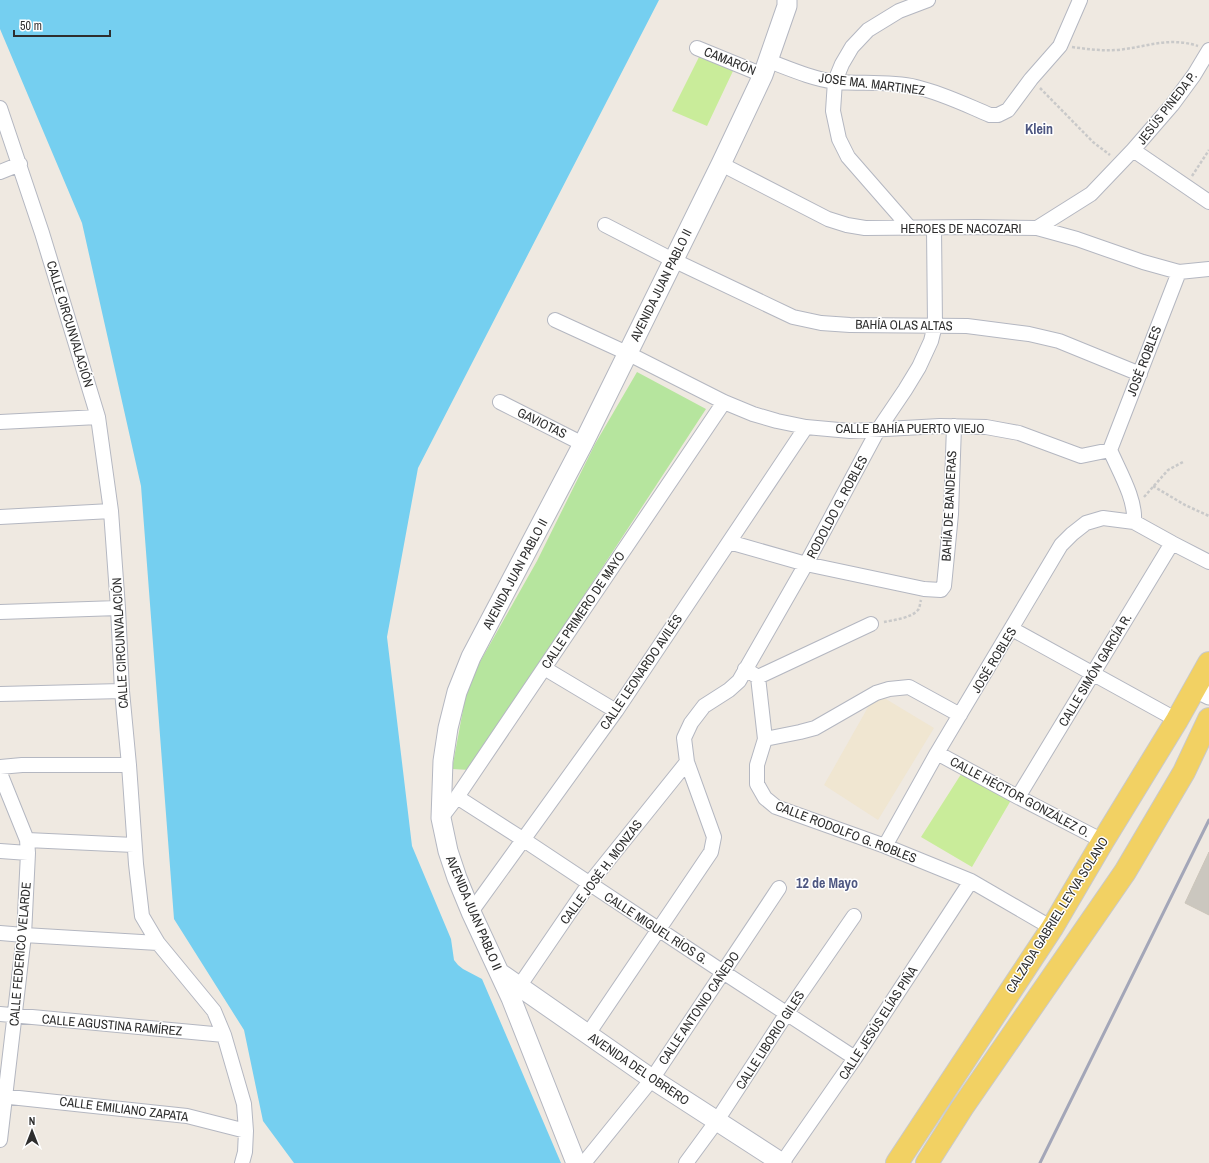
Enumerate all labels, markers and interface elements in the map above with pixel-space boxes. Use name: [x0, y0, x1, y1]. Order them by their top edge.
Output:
scale bar: [14, 12, 110, 38]
text: 50 m: [20, 18, 42, 34]
street label: CAMARÓN: [702, 43, 758, 79]
street label: JESÚS PINEDA P.: [1133, 68, 1201, 148]
street label: JOSE MA. MARTINEZ: [818, 69, 927, 99]
district label: Klein: [1025, 120, 1053, 138]
street label: HEROES DE NACOZARI: [901, 220, 1021, 237]
street label: AVENIDA JUAN PABLO II: [626, 226, 696, 345]
street label: CALLE CIRCUNVALACIÓN: [43, 259, 97, 389]
street label: BAHÍA OLAS ALTAS: [855, 316, 953, 334]
street label: JOSÉ ROBLES: [1123, 323, 1165, 399]
street label: GAVIOTAS: [514, 404, 570, 442]
street label: CALLE BAHÍA PUERTO VIEJO: [836, 420, 984, 437]
street label: BAHÍA DE BANDERAS: [938, 450, 960, 562]
street label: RODOLDO G. ROBLES: [803, 453, 871, 561]
street label: AVENIDA JUAN PABLO II: [478, 516, 551, 633]
street label: CALLE PRIMERO DE MAYO: [537, 548, 629, 672]
street label: CALLE CIRCUNVALACIÓN: [108, 577, 132, 709]
street label: CALLE SIMÓN GARCÍA R.: [1055, 610, 1135, 729]
street label: CALLE LEONARDO AVILÉS: [596, 611, 686, 733]
street label: JOSÉ ROBLES: [968, 624, 1020, 696]
street label: CALLE HÉCTOR GONZÁLEZ O.: [947, 753, 1093, 841]
street label: CALLE RODOLFO G. ROBLES: [773, 797, 919, 867]
street label: CALLE JOSÉ H. MONZAS: [556, 816, 646, 928]
street label: CALZADA GABRIEL LEYVA SOLANO: [1002, 834, 1112, 996]
street label: AVENIDA JUAN PABLO II: [442, 852, 506, 973]
district label: 12 de Mayo: [796, 874, 858, 892]
street label: CALLE FEDERICO VELARDE: [5, 881, 35, 1027]
street label: CALLE MIGUEL RÍOS G.: [601, 888, 711, 968]
street label: CALLE ANTONIO CAÑEDO: [655, 948, 743, 1068]
street label: CALLE JESÚS ELÍAS PIÑA: [835, 962, 922, 1083]
street label: CALLE LIBORIO GILES: [732, 987, 808, 1093]
street label: CALLE AGUSTINA RAMÍREZ: [41, 1010, 183, 1040]
street label: AVENIDA DEL OBRERO: [585, 1028, 693, 1109]
street label: CALLE EMILIANO ZAPATA: [59, 1093, 190, 1125]
north arrow: [12, 1111, 52, 1151]
text: N: [29, 1114, 35, 1128]

